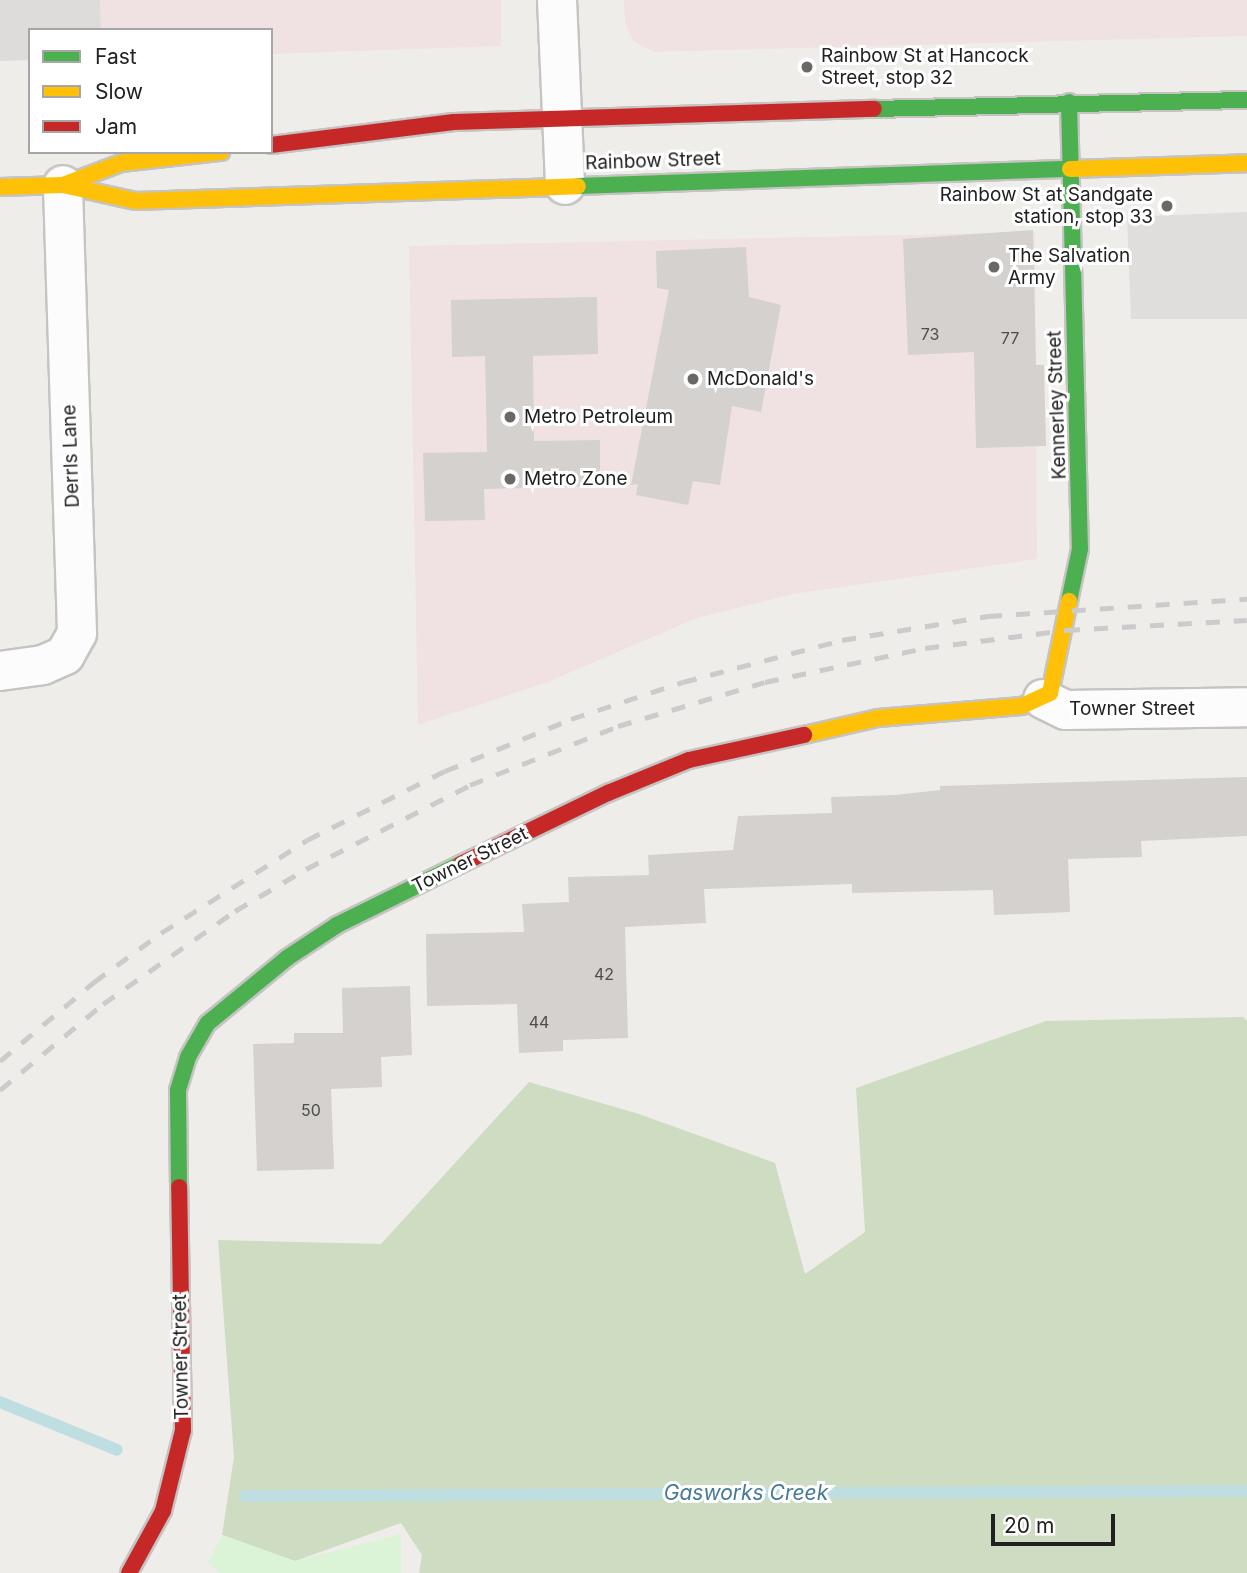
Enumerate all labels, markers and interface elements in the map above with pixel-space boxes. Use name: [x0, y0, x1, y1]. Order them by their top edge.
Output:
legend: [28, 28, 273, 154]
text: Fast: [95, 44, 137, 69]
place label: Rainbow St at Hancock Street, stop 32: [821, 45, 1029, 89]
marker: Rainbow St at Hancock Street, stop 32: [799, 59, 815, 75]
text: Slow: [95, 79, 143, 104]
text: Jam: [95, 114, 137, 139]
street label: Rainbow Street: [585, 147, 721, 175]
place label: Rainbow St at Sandgate station, stop 33: [940, 184, 1153, 228]
marker: Rainbow St at Sandgate station, stop 33: [1159, 198, 1175, 214]
place label: The Salvation Army: [1008, 245, 1130, 289]
marker: The Salvation Army: [986, 259, 1002, 275]
house number: 73: [921, 324, 939, 344]
house number: 77: [1001, 328, 1019, 348]
street label: Kennerley Street: [1043, 330, 1071, 480]
place label: McDonald's: [707, 368, 814, 390]
marker: McDonald's: [685, 371, 701, 387]
street label: Derrls Lane: [58, 404, 84, 508]
place label: Metro Petroleum: [524, 406, 673, 428]
marker: Metro Petroleum: [502, 409, 518, 425]
place label: Metro Zone: [524, 468, 628, 490]
marker: Metro Zone: [502, 471, 518, 487]
street label: Towner Street: [1069, 698, 1195, 720]
street label: Towner Street: [408, 822, 532, 898]
house number: 42: [594, 964, 614, 984]
house number: 44: [529, 1012, 549, 1032]
house number: 50: [301, 1100, 321, 1120]
street label: Towner Street: [169, 1294, 193, 1420]
water label: Gasworks Creek: [664, 1480, 828, 1506]
scale bar: [995, 1500, 1119, 1544]
text: 20 m: [1004, 1513, 1054, 1538]

